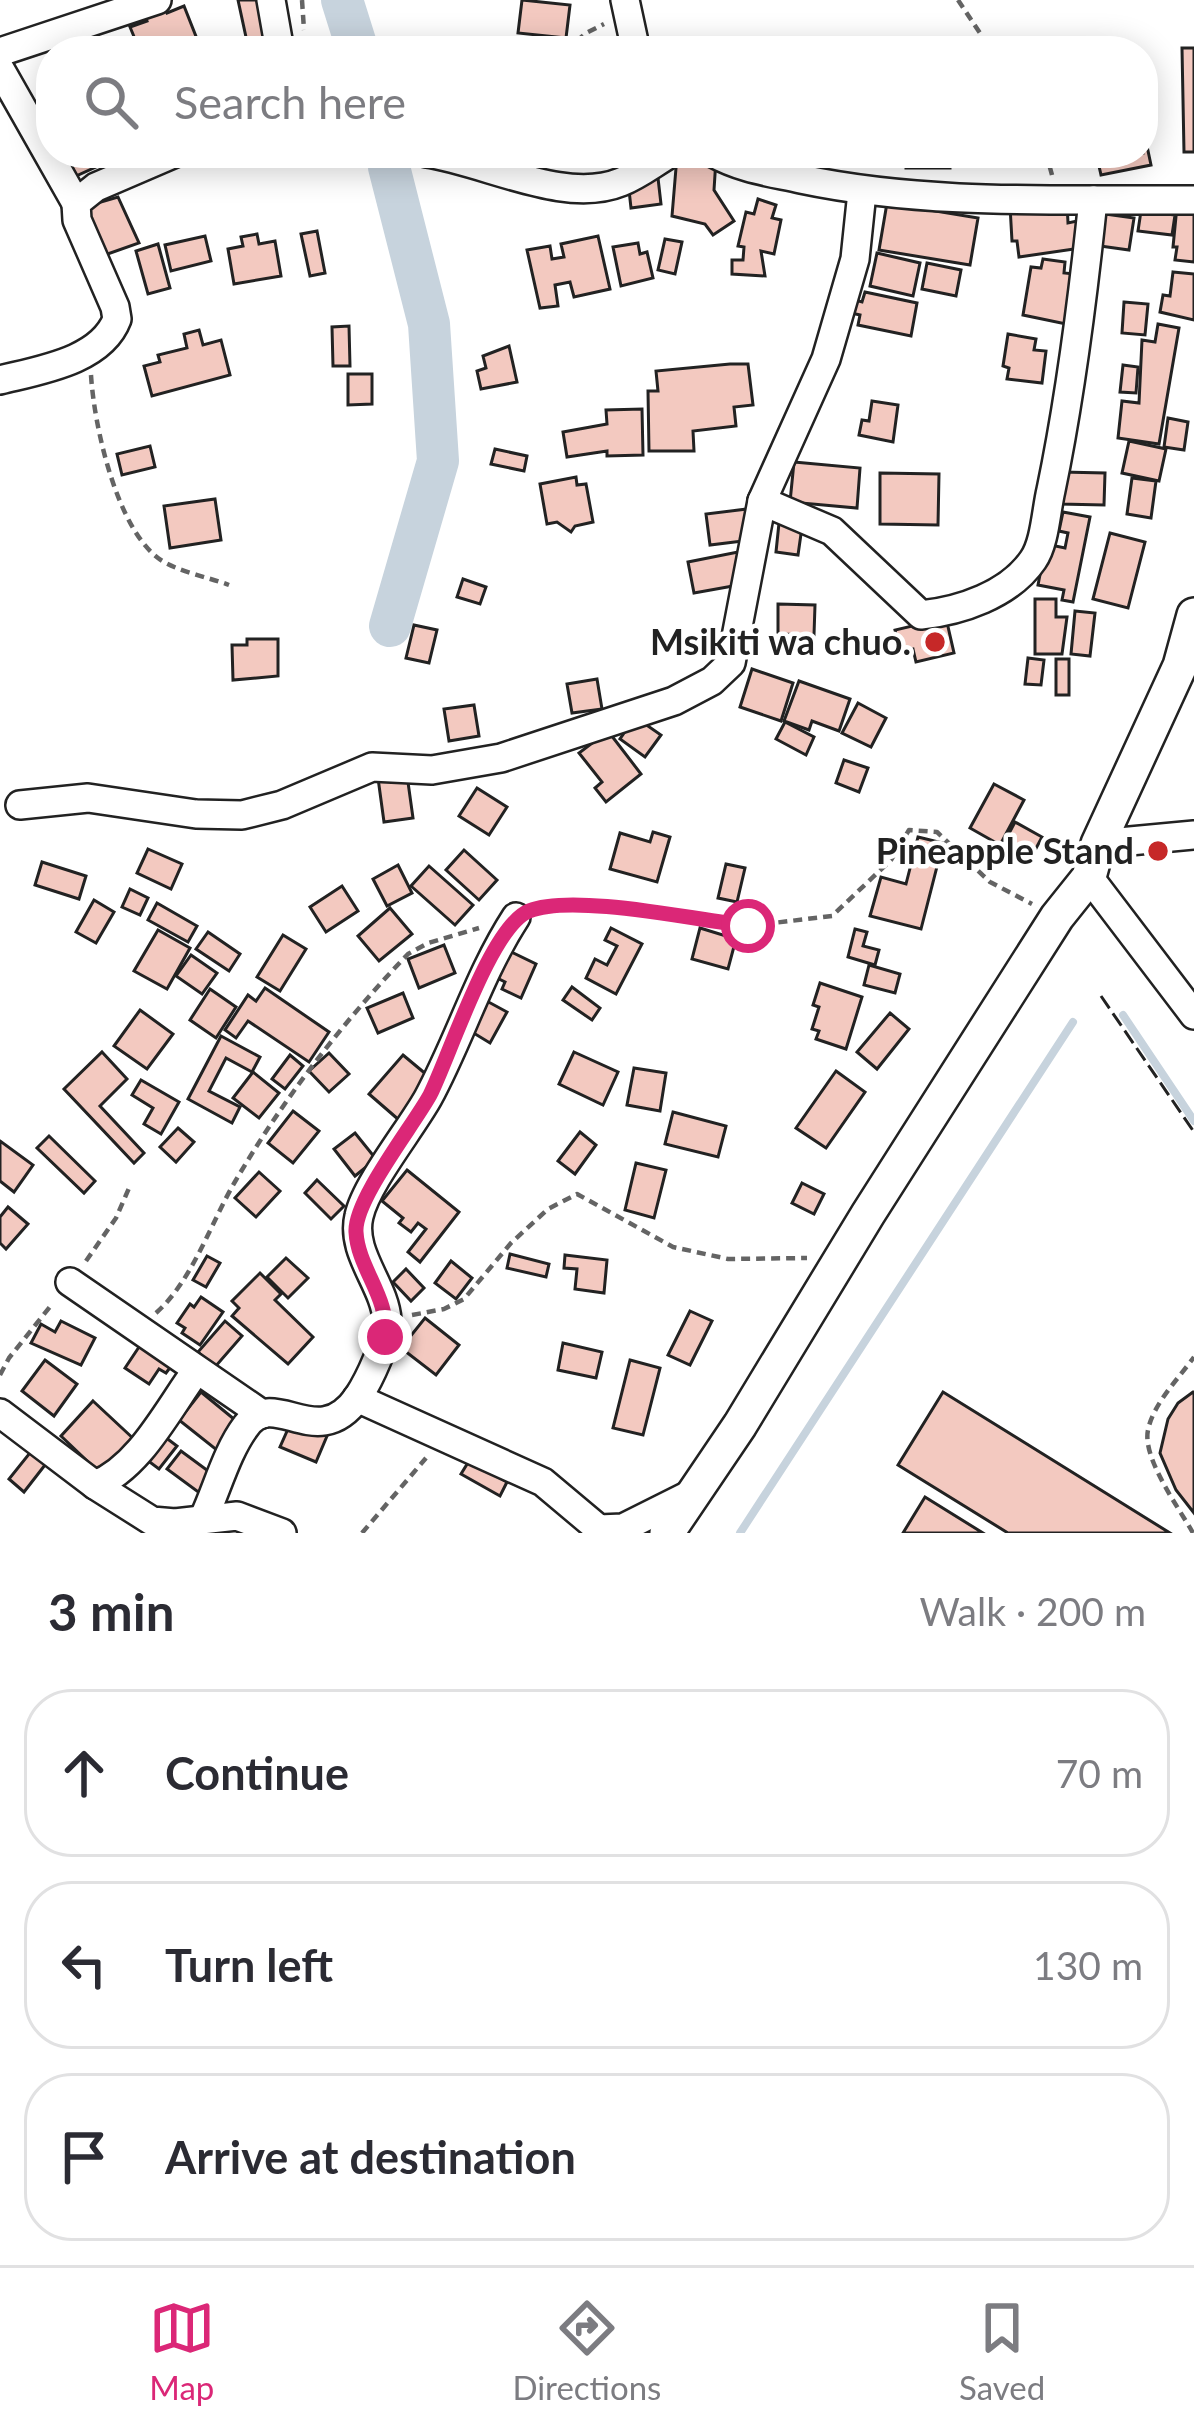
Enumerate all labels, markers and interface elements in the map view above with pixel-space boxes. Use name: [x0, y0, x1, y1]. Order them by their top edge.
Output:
search box: [36, 36, 1158, 168]
icon: search: [78, 69, 144, 135]
text: Search here: [174, 75, 406, 129]
place label: Msikiti wa chuo.: [650, 619, 911, 663]
marker: Msikiti wa chuo.: [922, 629, 948, 655]
place label: Pineapple Stand: [876, 828, 1134, 872]
marker: Pineapple Stand: [1145, 838, 1171, 864]
route start: [721, 899, 775, 953]
route end: [358, 1310, 412, 1364]
text: 3 min: [48, 1581, 174, 1642]
text: Walk · 200 m: [919, 1588, 1146, 1634]
icon: ahead: [51, 1740, 117, 1806]
text: Continue: [165, 1746, 349, 1800]
text: 70 m: [1056, 1750, 1143, 1796]
icon: left: [51, 1932, 117, 1998]
text: Turn left: [165, 1938, 333, 1992]
text: 130 m: [1033, 1942, 1143, 1988]
icon: arrive: [51, 2124, 117, 2190]
text: Arrive at destination: [165, 2130, 576, 2184]
tab: Map: [149, 2295, 215, 2407]
tab: Directions: [512, 2295, 661, 2407]
tab: Saved: [959, 2295, 1045, 2407]

